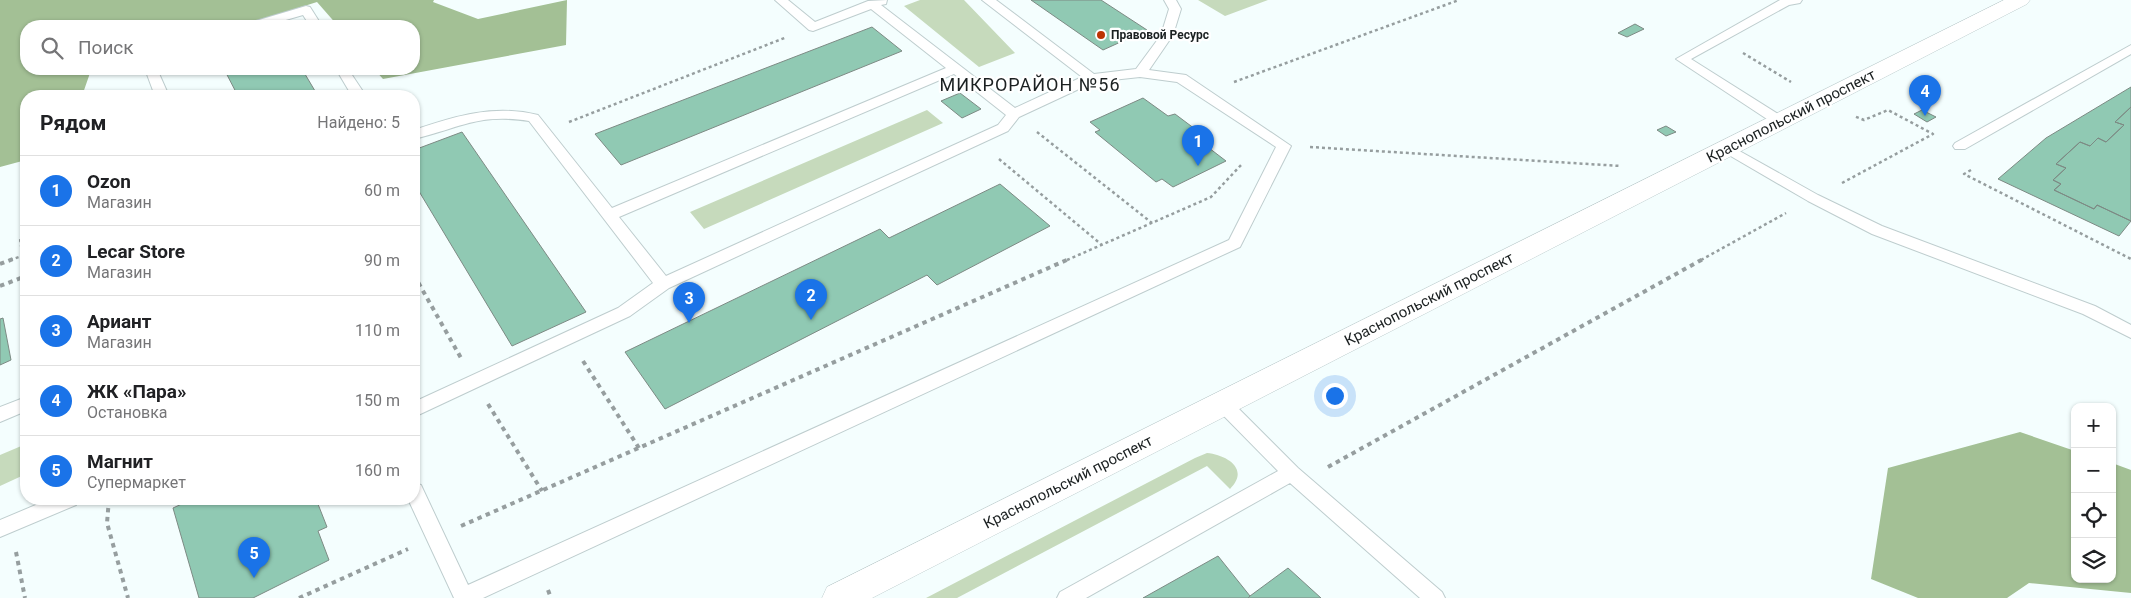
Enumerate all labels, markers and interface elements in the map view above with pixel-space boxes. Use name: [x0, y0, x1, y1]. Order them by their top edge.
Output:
search box: [20, 20, 420, 75]
place label: Правовой Ресурс: [1111, 28, 1209, 42]
marker: Правовой Ресурс: [1095, 29, 1107, 41]
icon: search: [38, 34, 66, 62]
text: Поиск: [78, 36, 134, 59]
street label: Краснопольский проспект: [1703, 65, 1879, 167]
district label: МИКРОРАЙОН №56: [939, 74, 1121, 95]
pin: 4: [1909, 75, 1941, 116]
text: Рядом: [40, 111, 106, 135]
text: Найдено: 5: [317, 113, 400, 132]
pin: 1: [1182, 125, 1214, 166]
text: Ozon: [87, 170, 131, 193]
text: 1: [51, 181, 61, 200]
text: 60 m: [364, 181, 400, 200]
text: Магазин: [87, 193, 152, 212]
text: Lecar Store: [87, 240, 185, 263]
street label: Краснопольский проспект: [1341, 248, 1517, 350]
text: 2: [51, 251, 61, 270]
text: 90 m: [364, 251, 400, 270]
text: Магазин: [87, 263, 152, 282]
pin: 2: [795, 279, 827, 320]
pin: 3: [673, 282, 705, 323]
text: Ариант: [87, 310, 152, 333]
text: 3: [51, 321, 61, 340]
text: 110 m: [355, 321, 400, 340]
text: Магазин: [87, 333, 152, 352]
text: ЖК «Пара»: [87, 380, 186, 403]
your location: [1322, 383, 1348, 409]
text: 4: [51, 391, 61, 410]
text: 150 m: [355, 391, 400, 410]
text: Остановка: [87, 403, 168, 422]
map controls: [2071, 403, 2116, 583]
button: +: [2071, 403, 2116, 448]
street label: Краснопольский проспект: [980, 431, 1156, 533]
button: −: [2071, 448, 2116, 493]
text: Магнит: [87, 450, 153, 473]
text: 5: [51, 461, 61, 480]
text: 160 m: [355, 461, 400, 480]
text: Супермаркет: [87, 473, 186, 492]
button: locate: [2071, 493, 2116, 538]
pin: 5: [238, 537, 270, 578]
button: layers: [2071, 538, 2116, 583]

